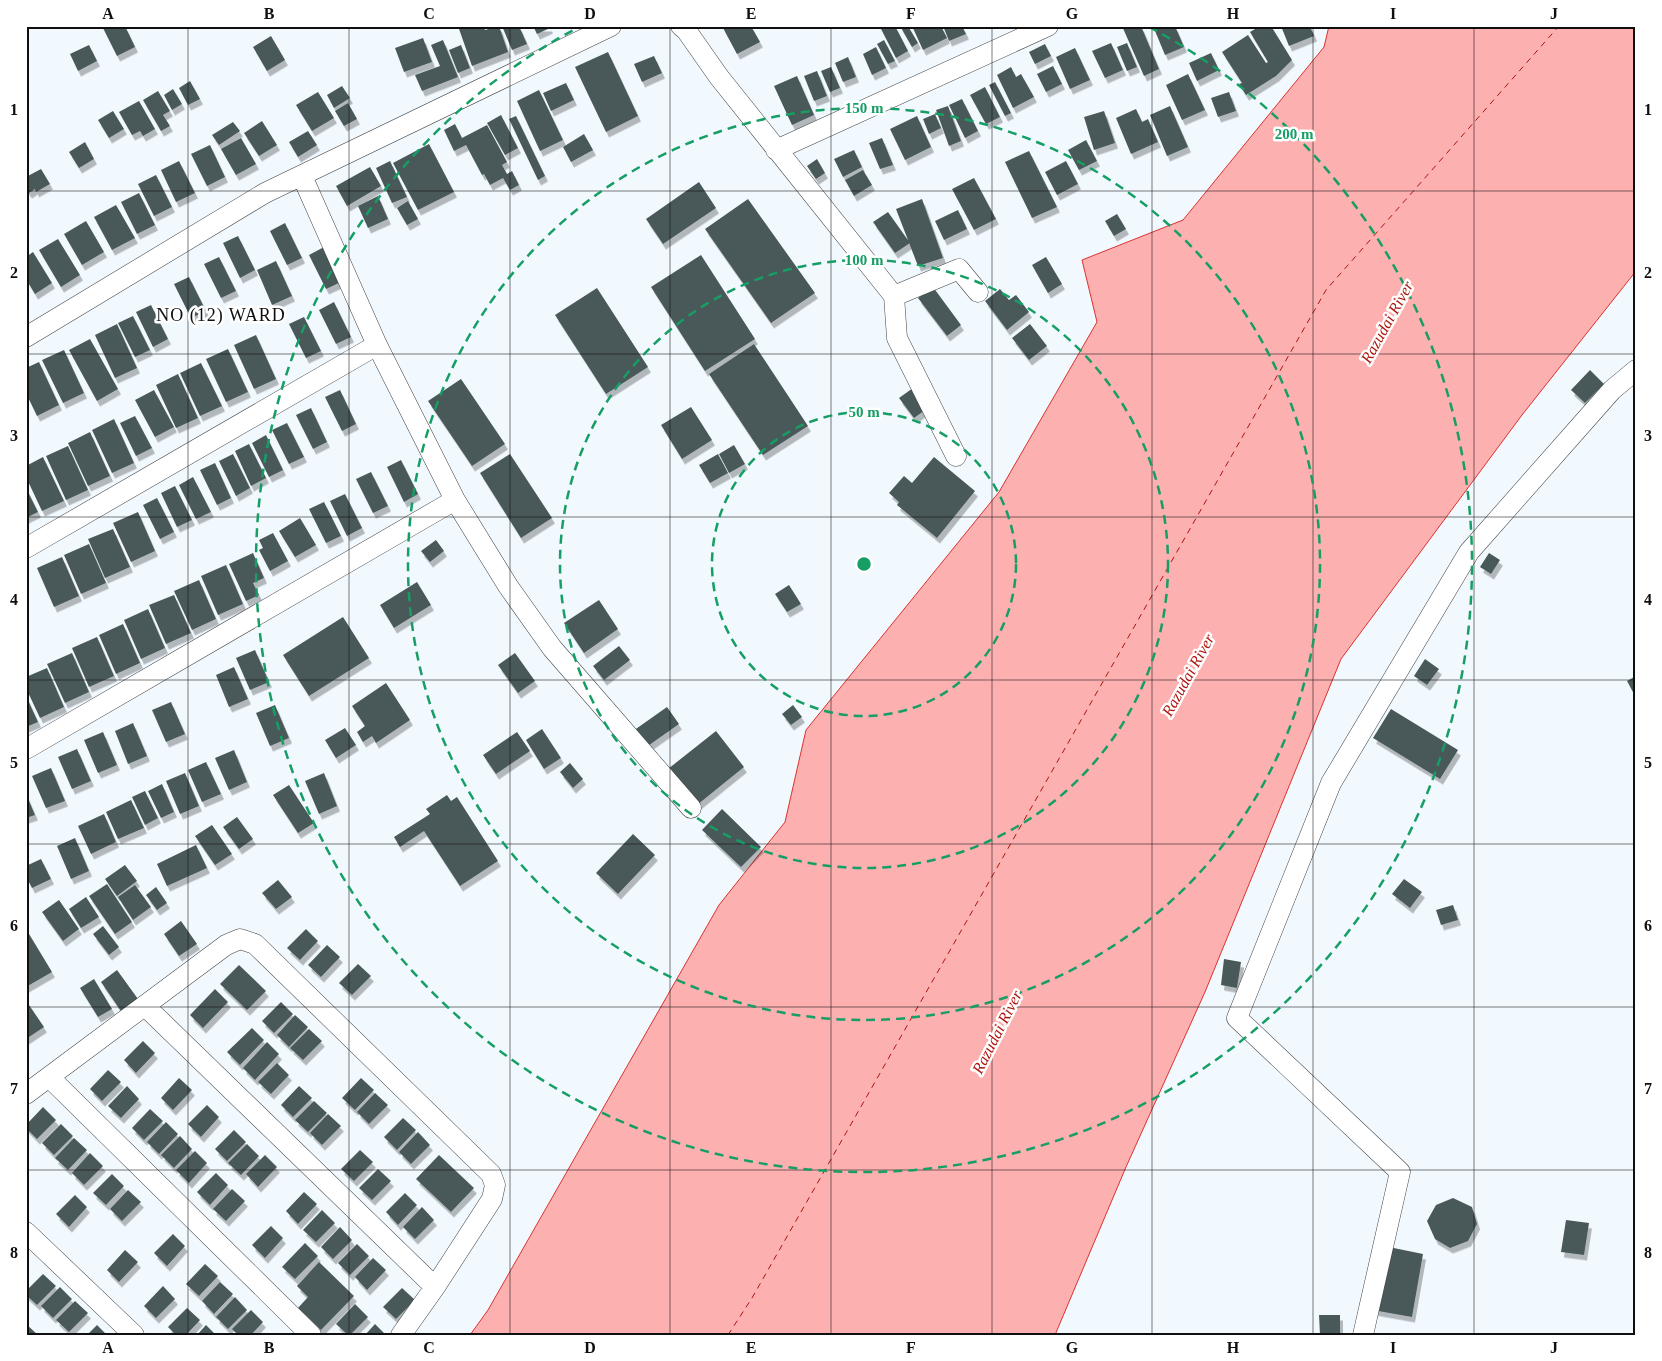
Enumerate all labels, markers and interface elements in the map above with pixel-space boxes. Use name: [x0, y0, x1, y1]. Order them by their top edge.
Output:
text: A: [102, 5, 114, 22]
text: B: [264, 5, 275, 22]
text: C: [423, 5, 435, 22]
text: D: [584, 5, 596, 22]
text: E: [746, 5, 756, 22]
text: F: [906, 5, 916, 22]
text: G: [1066, 5, 1079, 22]
text: H: [1227, 5, 1240, 22]
text: I: [1390, 5, 1396, 22]
text: J: [1550, 5, 1558, 22]
text: 150 m: [845, 100, 884, 116]
text: 1: [10, 101, 18, 118]
text: 1: [1644, 101, 1652, 118]
text: 200 m: [1275, 126, 1314, 142]
text: 100 m: [845, 252, 884, 268]
text: 2: [10, 264, 18, 281]
text: 2: [1644, 264, 1652, 281]
water label: Razudai River: [1357, 277, 1417, 367]
district label: NO (12) WARD: [156, 305, 286, 326]
text: 50 m: [848, 404, 880, 420]
text: 3: [10, 427, 18, 444]
text: 3: [1644, 427, 1652, 444]
centre of rings: [855, 555, 873, 573]
text: 4: [10, 591, 18, 608]
text: 4: [1644, 591, 1652, 608]
water label: Razudai River: [1158, 630, 1218, 720]
text: 5: [10, 754, 18, 771]
text: 5: [1644, 754, 1652, 771]
text: 6: [10, 917, 18, 934]
text: 6: [1644, 917, 1652, 934]
water label: Razudai River: [968, 987, 1026, 1077]
text: 7: [10, 1080, 18, 1097]
text: 7: [1644, 1080, 1652, 1097]
text: 8: [10, 1244, 18, 1261]
text: 8: [1644, 1244, 1652, 1261]
text: A: [102, 1339, 114, 1356]
text: B: [264, 1339, 275, 1356]
text: C: [423, 1339, 435, 1356]
text: D: [584, 1339, 596, 1356]
text: E: [746, 1339, 756, 1356]
text: F: [906, 1339, 916, 1356]
text: G: [1066, 1339, 1079, 1356]
text: H: [1227, 1339, 1240, 1356]
text: I: [1390, 1339, 1396, 1356]
text: J: [1550, 1339, 1558, 1356]

